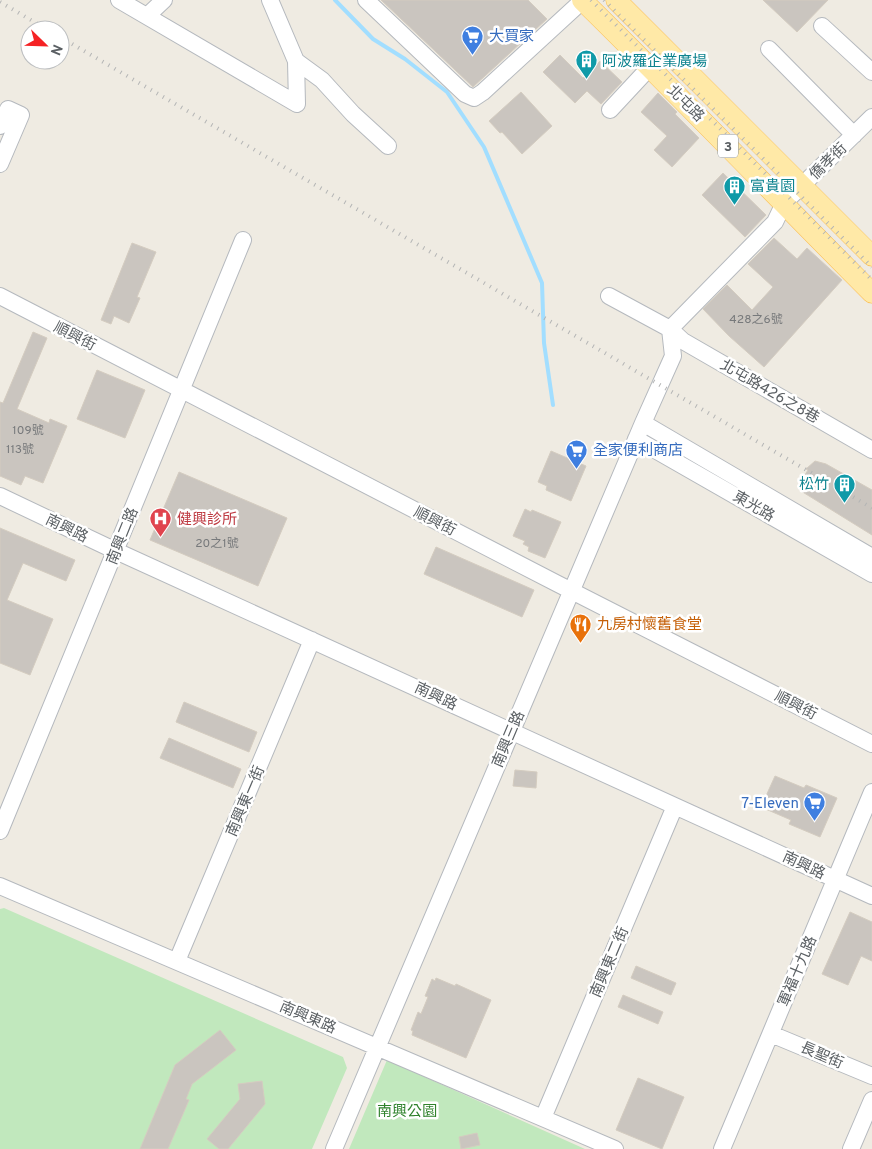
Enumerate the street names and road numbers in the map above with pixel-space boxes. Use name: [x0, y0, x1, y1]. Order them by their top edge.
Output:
street label: 北屯路: [662, 81, 708, 127]
road number: 3: [718, 134, 738, 158]
street label: 僑孝街: [806, 140, 852, 185]
street label: 順興街: [50, 319, 99, 356]
street label: 北屯路426之8巷: [716, 355, 823, 428]
street label: 東光路: [729, 488, 777, 527]
street label: 順興街: [410, 504, 459, 541]
street label: 南興二路: [103, 505, 143, 568]
street label: 南興路: [42, 511, 91, 548]
street label: 南興路: [411, 679, 460, 715]
street label: 順興街: [771, 688, 820, 725]
street label: 南興三路: [489, 708, 530, 771]
street label: 南興東一街: [223, 763, 270, 840]
street label: 南興路: [779, 848, 828, 884]
street label: 南興東二街: [587, 924, 634, 1001]
street label: 軍福十九路: [775, 933, 822, 1010]
street label: 南興東路: [276, 998, 339, 1039]
street label: 長聖街: [797, 1039, 846, 1074]

